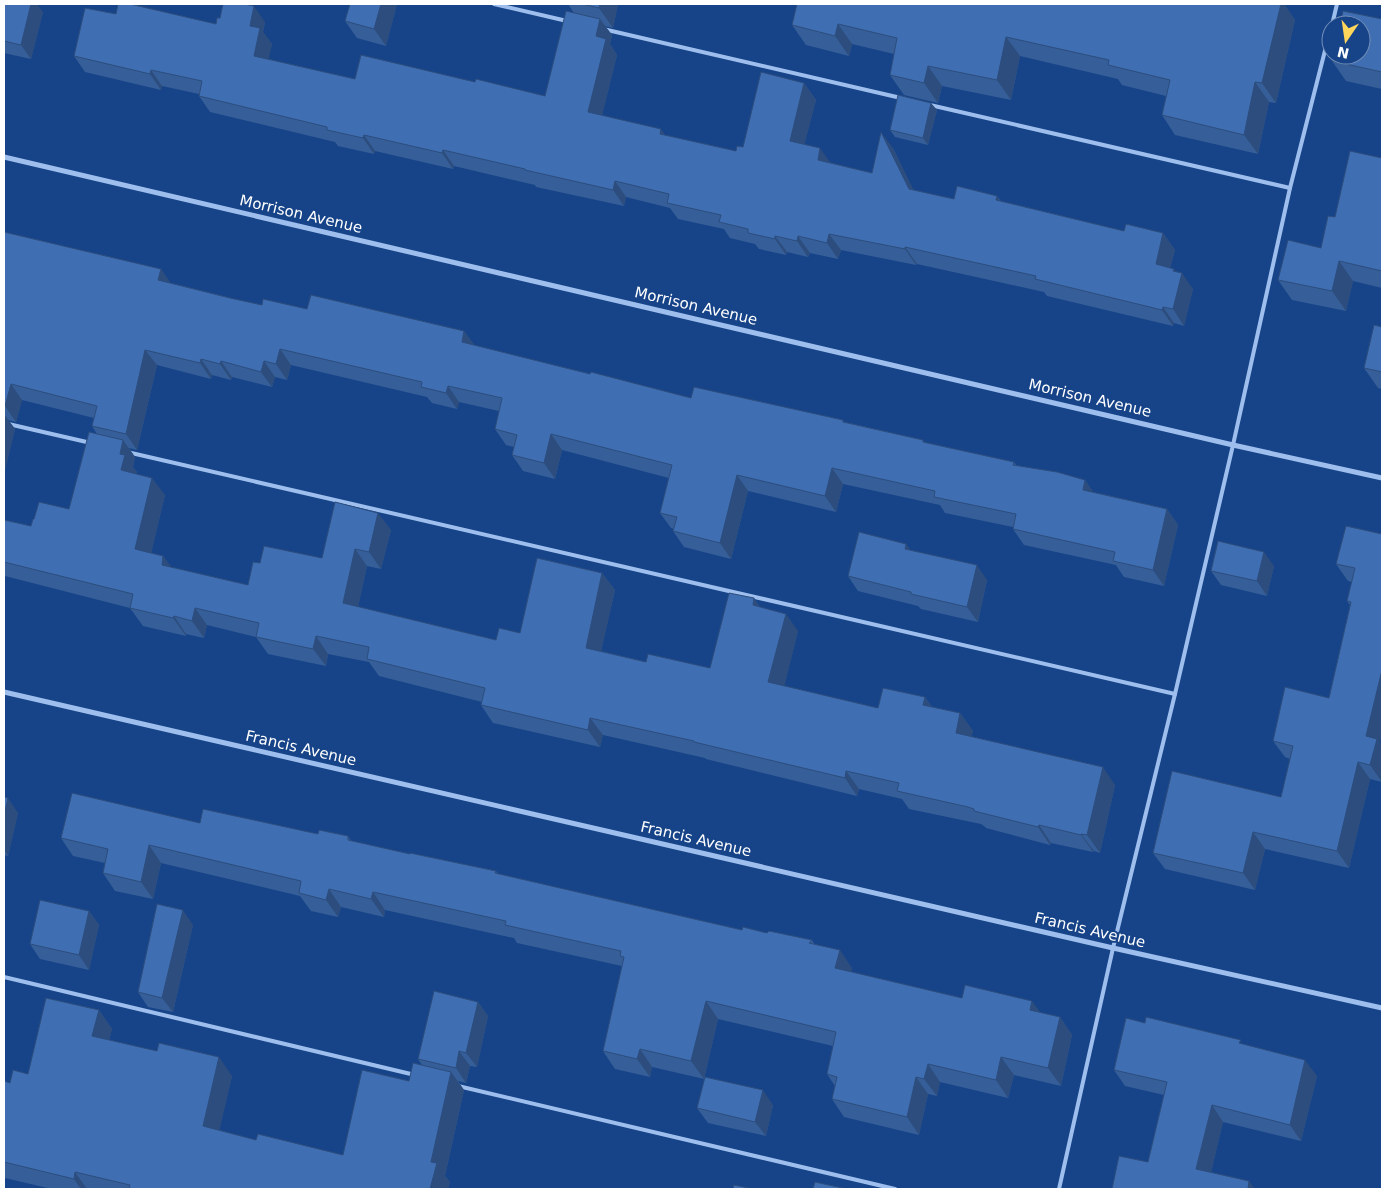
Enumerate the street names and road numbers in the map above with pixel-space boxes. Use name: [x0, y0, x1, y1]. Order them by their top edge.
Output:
street label: Morrison Avenue: [238, 191, 364, 237]
street label: Morrison Avenue: [633, 283, 759, 329]
street label: Morrison Avenue: [1027, 375, 1153, 421]
street label: Francis Avenue: [244, 727, 358, 769]
street label: Francis Avenue: [639, 818, 753, 860]
street label: Francis Avenue: [1033, 909, 1147, 951]

